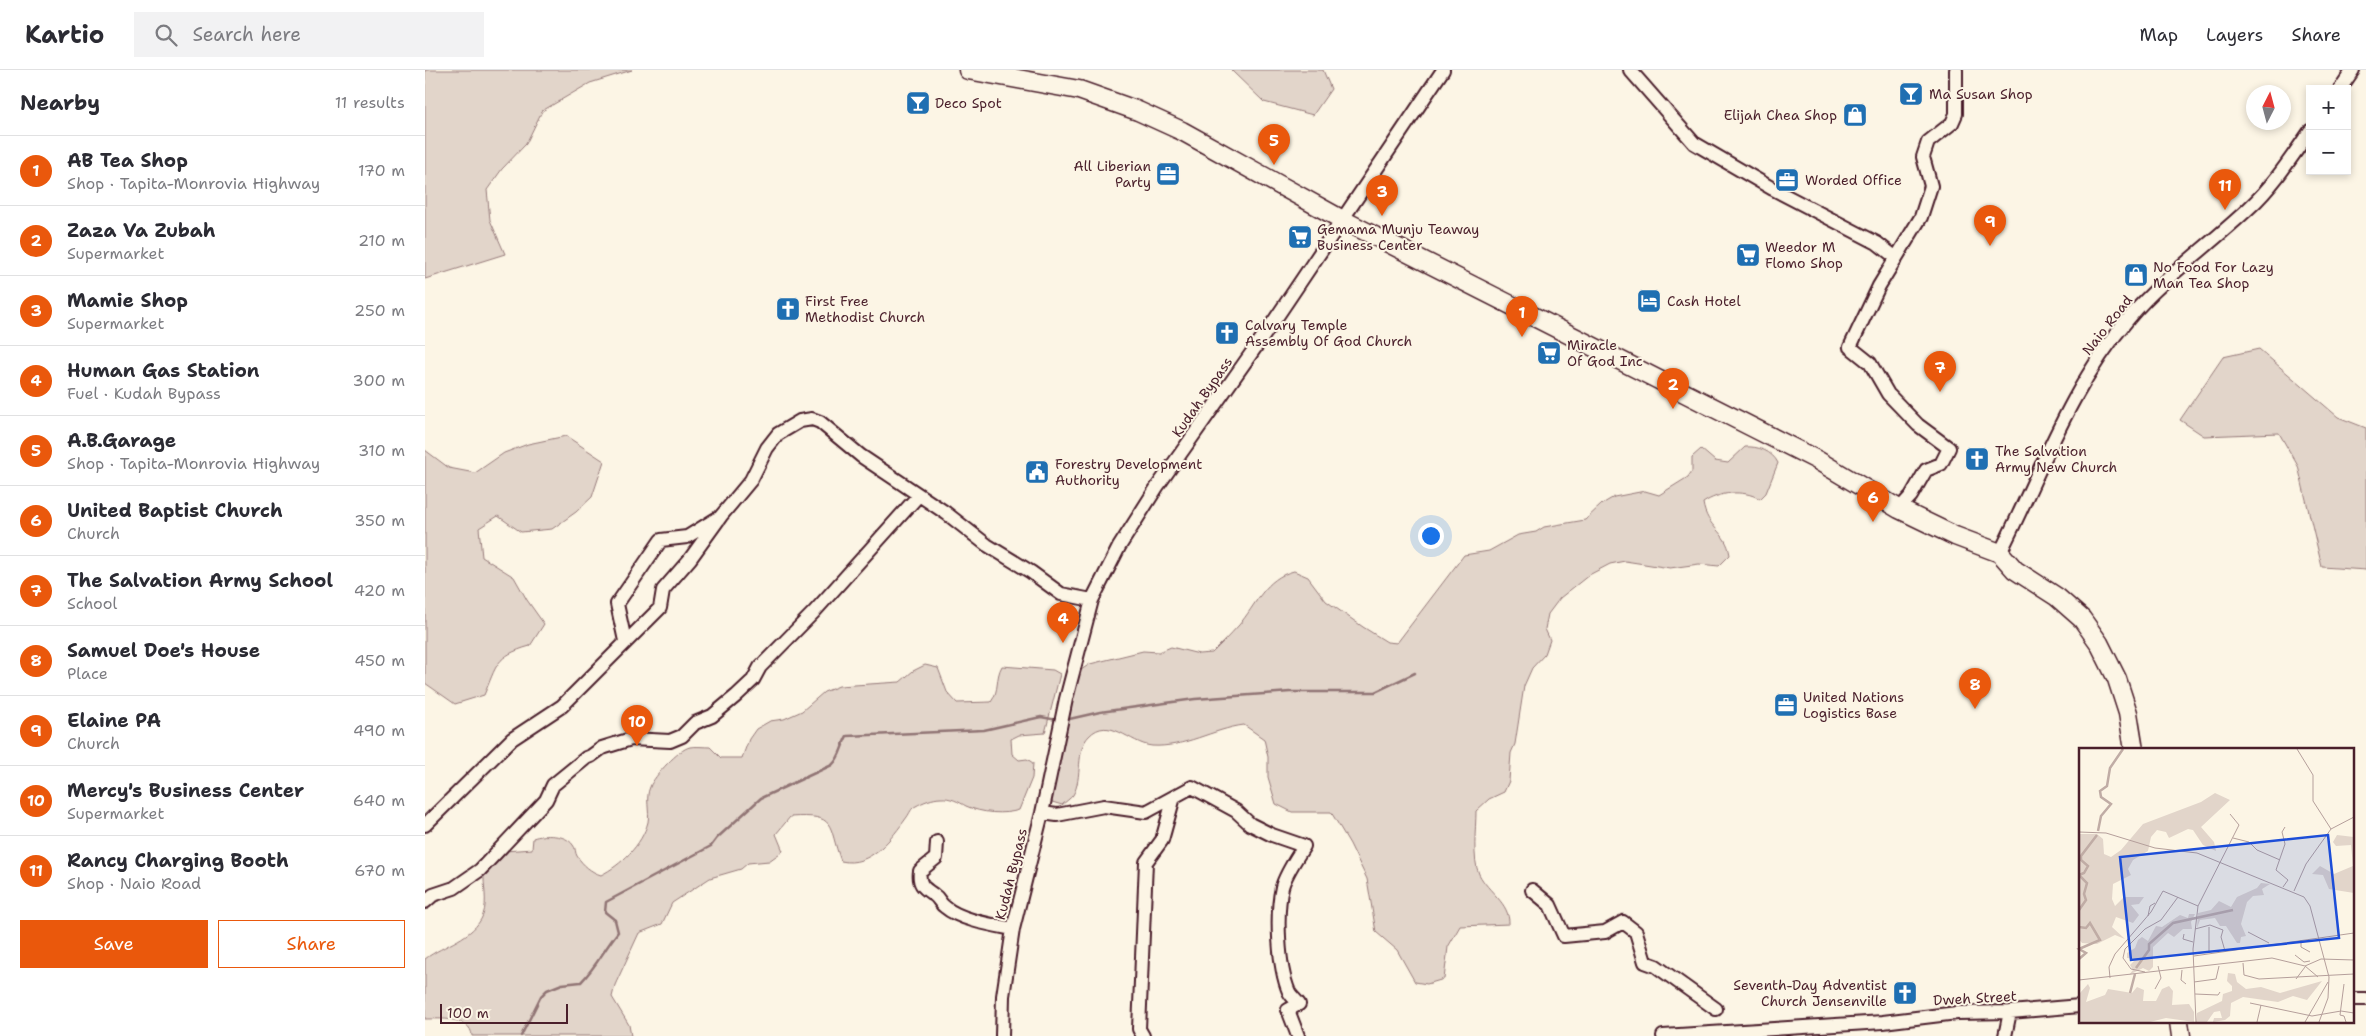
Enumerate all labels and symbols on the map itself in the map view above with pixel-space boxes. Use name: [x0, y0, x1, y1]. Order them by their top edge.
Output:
bar icon: Ma Susan Shop: [1898, 81, 1924, 107]
place label: Ma Susan Shop: [1929, 85, 2033, 103]
north arrow: [2246, 85, 2291, 130]
bar icon: Deco Spot: [905, 90, 931, 116]
place label: Deco Spot: [935, 94, 1002, 112]
shop icon: Elijah Chea Shop: [1842, 102, 1868, 128]
place label: Elijah Chea Shop: [1724, 106, 1837, 124]
pin: 5: [1258, 124, 1290, 165]
place label: All Liberian Party: [1074, 157, 1151, 191]
office icon: All Liberian Party: [1155, 161, 1181, 187]
office icon: Worded Office: [1774, 167, 1800, 193]
pin: 11: [2209, 169, 2241, 210]
place label: Worded Office: [1805, 171, 1902, 189]
pin: 3: [1366, 175, 1398, 216]
pin: 9: [1974, 205, 2006, 246]
place label: Gemama Munju Teaway Business Center: [1317, 220, 1479, 254]
supermarket icon: Gemama Munju Teaway Business Center: [1287, 224, 1313, 250]
place label: Weedor M Flomo Shop: [1765, 238, 1843, 272]
supermarket icon: Weedor M Flomo Shop: [1735, 242, 1761, 268]
place label: No Food For Lazy Man Tea Shop: [2153, 258, 2274, 292]
shop icon: No Food For Lazy Man Tea Shop: [2123, 262, 2149, 288]
hotel icon: Cash Hotel: [1636, 288, 1662, 314]
street label: Naio Road: [2078, 291, 2136, 359]
place label: First Free Methodist Church: [805, 292, 925, 326]
place label: Cash Hotel: [1667, 292, 1741, 310]
church icon: First Free Methodist Church: [775, 296, 801, 322]
pin: 1: [1506, 296, 1538, 337]
place label: Calvary Temple Assembly Of God Church: [1245, 316, 1412, 350]
church icon: Calvary Temple Assembly Of God Church: [1214, 320, 1240, 346]
place label: Miracle Of God Inc: [1567, 336, 1643, 370]
supermarket icon: Miracle Of God Inc: [1536, 340, 1562, 366]
pin: 7: [1924, 351, 1956, 392]
street label: Kudah Bypass: [1168, 353, 1236, 441]
pin: 2: [1657, 368, 1689, 409]
place label: The Salvation Army New Church: [1995, 442, 2117, 476]
church icon: The Salvation Army New Church: [1964, 446, 1990, 472]
place label: Forestry Development Authority: [1055, 455, 1202, 489]
public building icon: Forestry Development Authority: [1024, 459, 1050, 485]
pin: 6: [1857, 481, 1889, 522]
your location: [1418, 523, 1444, 549]
pin: 4: [1047, 602, 1079, 643]
pin: 8: [1959, 668, 1991, 709]
place label: United Nations Logistics Base: [1803, 688, 1904, 722]
office icon: United Nations Logistics Base: [1773, 692, 1799, 718]
pin: 10: [621, 705, 653, 746]
inset map: [2079, 748, 2353, 1024]
street label: Kudah Bypass: [991, 826, 1031, 922]
place label: Seventh-Day Adventist Church Jensenville: [1733, 976, 1887, 1010]
church icon: Seventh-Day Adventist Church Jensenville: [1892, 980, 1918, 1006]
street label: Dweh Street: [1933, 987, 2017, 1009]
scale bar: [440, 1001, 567, 1024]

